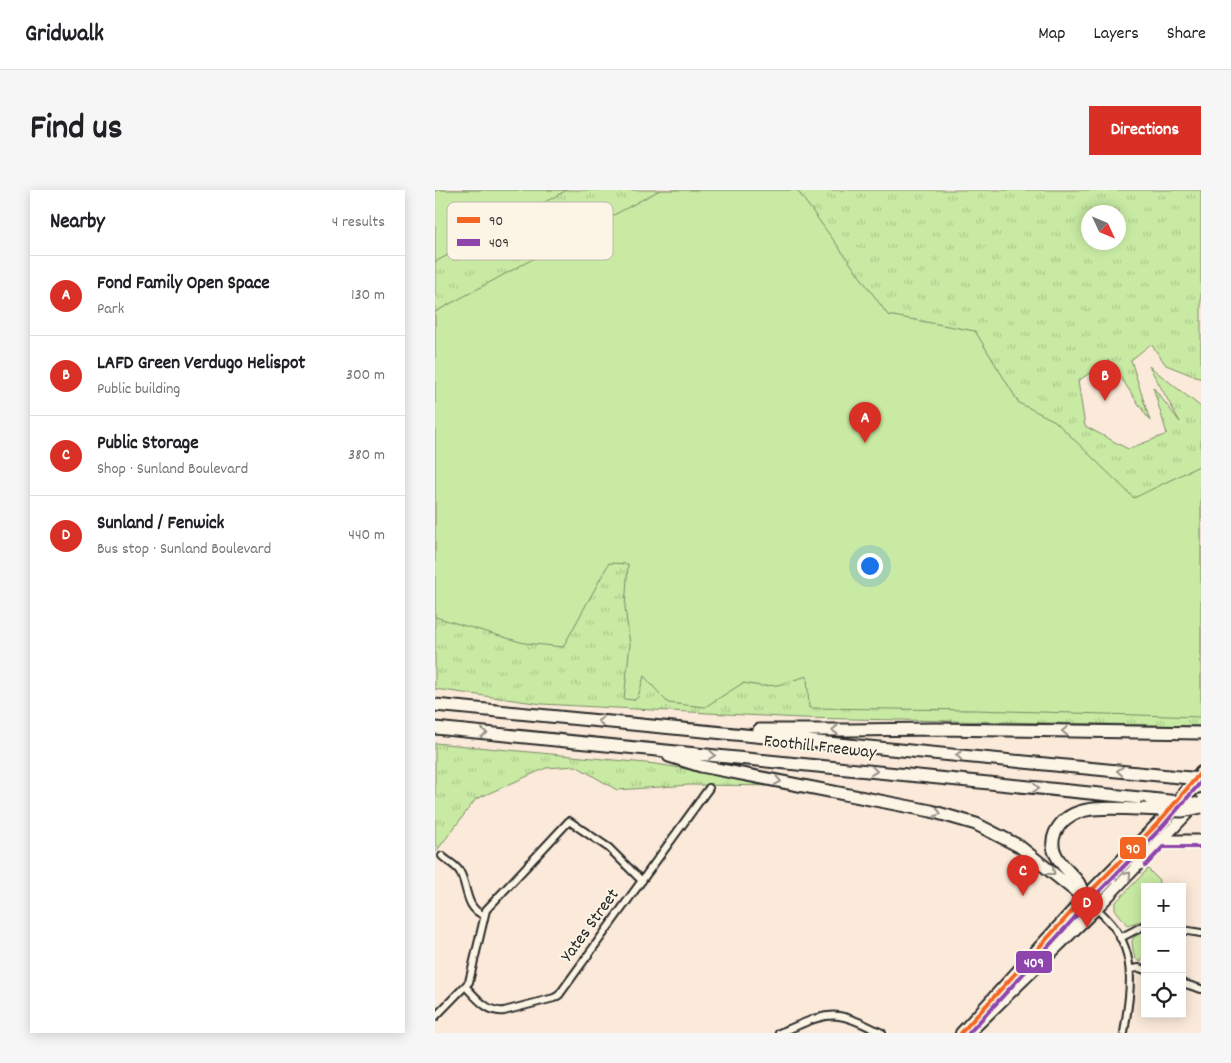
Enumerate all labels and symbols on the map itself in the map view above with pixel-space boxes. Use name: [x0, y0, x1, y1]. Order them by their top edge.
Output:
legend: [447, 202, 613, 260]
north arrow: [1081, 205, 1126, 250]
text: 90: [489, 212, 503, 232]
text: 409: [489, 234, 509, 254]
pin: B: [1089, 360, 1121, 401]
pin: A: [849, 402, 881, 443]
your location: [857, 553, 883, 579]
one-way arrow: [597, 716, 605, 727]
one-way arrow: [830, 725, 838, 735]
one-way arrow: [1061, 726, 1068, 736]
one-way arrow: [480, 727, 488, 738]
street label: Foothill Freeway: [763, 730, 878, 766]
one-way arrow: [709, 749, 717, 760]
one-way arrow: [954, 750, 962, 761]
one-way arrow: [870, 766, 878, 777]
one-way arrow: [1116, 766, 1124, 777]
one-way arrow: [774, 775, 783, 786]
one-way arrow: [1032, 782, 1040, 793]
one-way arrow: [933, 807, 942, 818]
line badge: 90: [1119, 836, 1147, 860]
text: 90: [1126, 840, 1140, 860]
pin: C: [1007, 855, 1039, 896]
one-way arrow: [1046, 866, 1055, 874]
one-way arrow: [1122, 871, 1131, 880]
street label: Yates Street: [556, 884, 626, 968]
pin: D: [1071, 887, 1103, 928]
line badge: 409: [1015, 950, 1053, 974]
text: 409: [1024, 954, 1044, 974]

